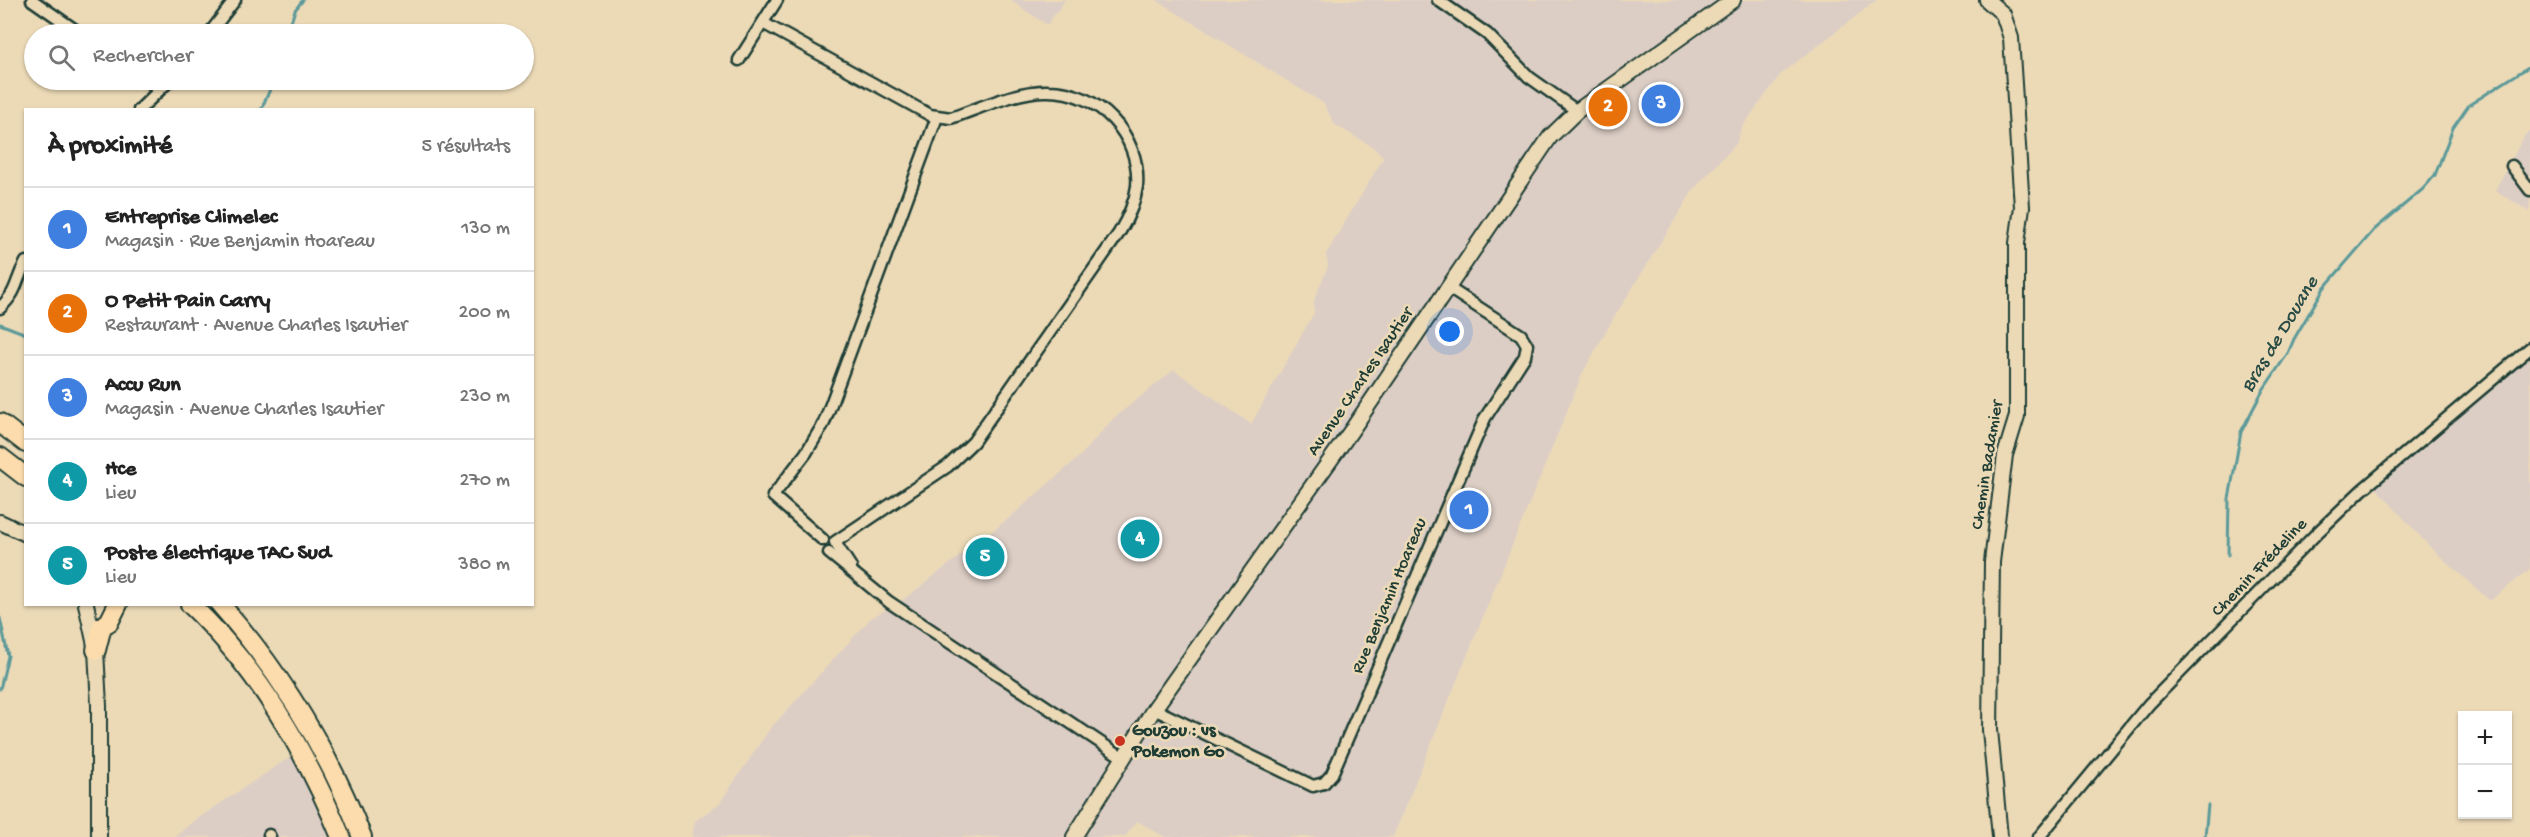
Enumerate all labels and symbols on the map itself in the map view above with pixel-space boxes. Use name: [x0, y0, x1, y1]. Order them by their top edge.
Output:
pin: 3: [1642, 82, 1680, 126]
pin: 2: [1588, 84, 1628, 130]
water label: Bras de Douane: [2237, 272, 2325, 397]
street label: Avenue Charles Isautier: [1303, 302, 1419, 460]
your location: [1435, 317, 1464, 346]
street label: Chemin Badamier: [1967, 397, 2009, 531]
pin: 1: [1450, 488, 1488, 532]
street label: Chemin Frédeline: [2208, 514, 2313, 622]
street label: Rue Benjamin Hoareau: [1348, 515, 1432, 677]
pin: 4: [1120, 516, 1160, 562]
pin: 5: [966, 534, 1004, 580]
place label: Gouzou : vs Pokemon Go: [1131, 721, 1225, 763]
marker: Gouzou : vs Pokemon Go: [1113, 734, 1127, 748]

